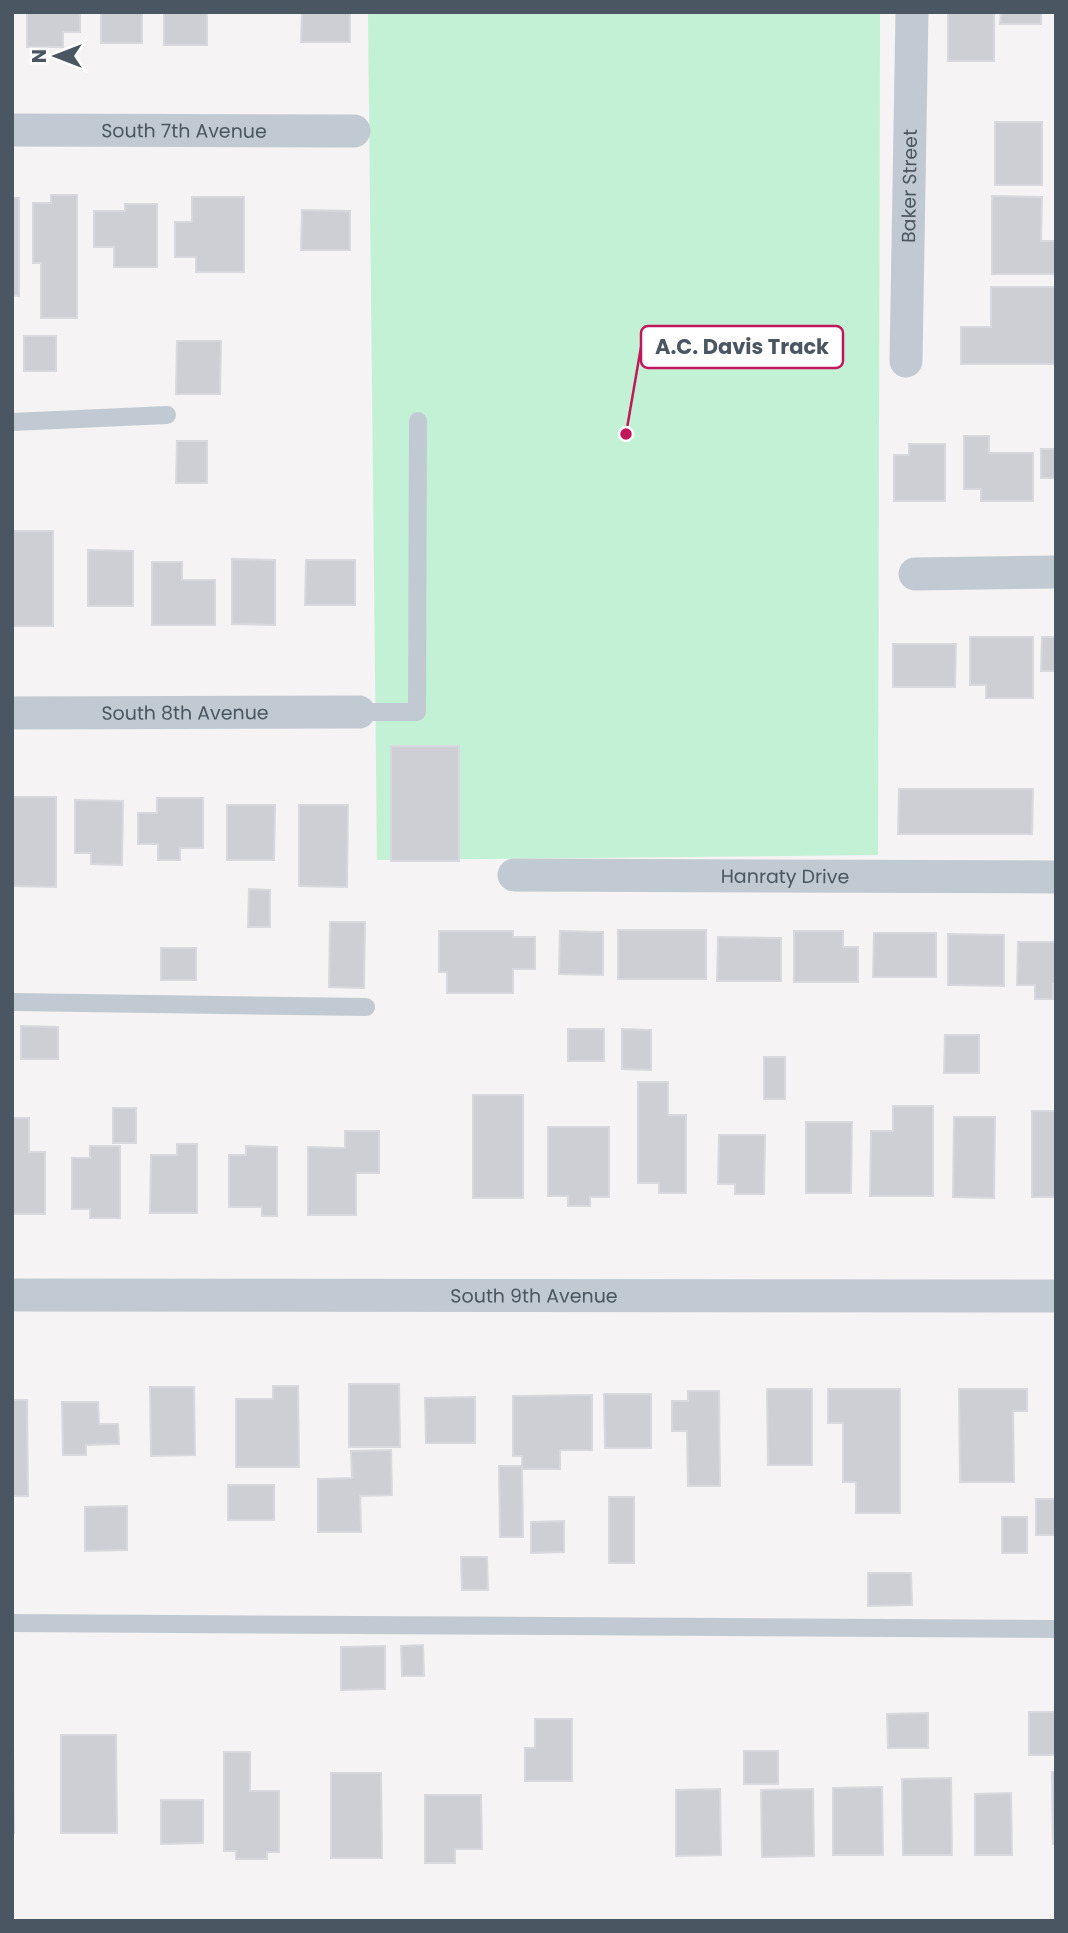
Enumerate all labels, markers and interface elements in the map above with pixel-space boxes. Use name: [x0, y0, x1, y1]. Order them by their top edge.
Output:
north arrow: [21, 21, 91, 91]
text: N: [26, 49, 53, 63]
street label: South 7th Avenue: [101, 117, 267, 145]
street label: Baker Street: [895, 129, 924, 243]
callout: A.C. Davis Track: [641, 326, 843, 368]
text: A.C. Davis Track: [655, 332, 829, 361]
street label: South 8th Avenue: [101, 699, 269, 727]
street label: Hanraty Drive: [721, 863, 849, 890]
street label: South 9th Avenue: [450, 1282, 618, 1310]

